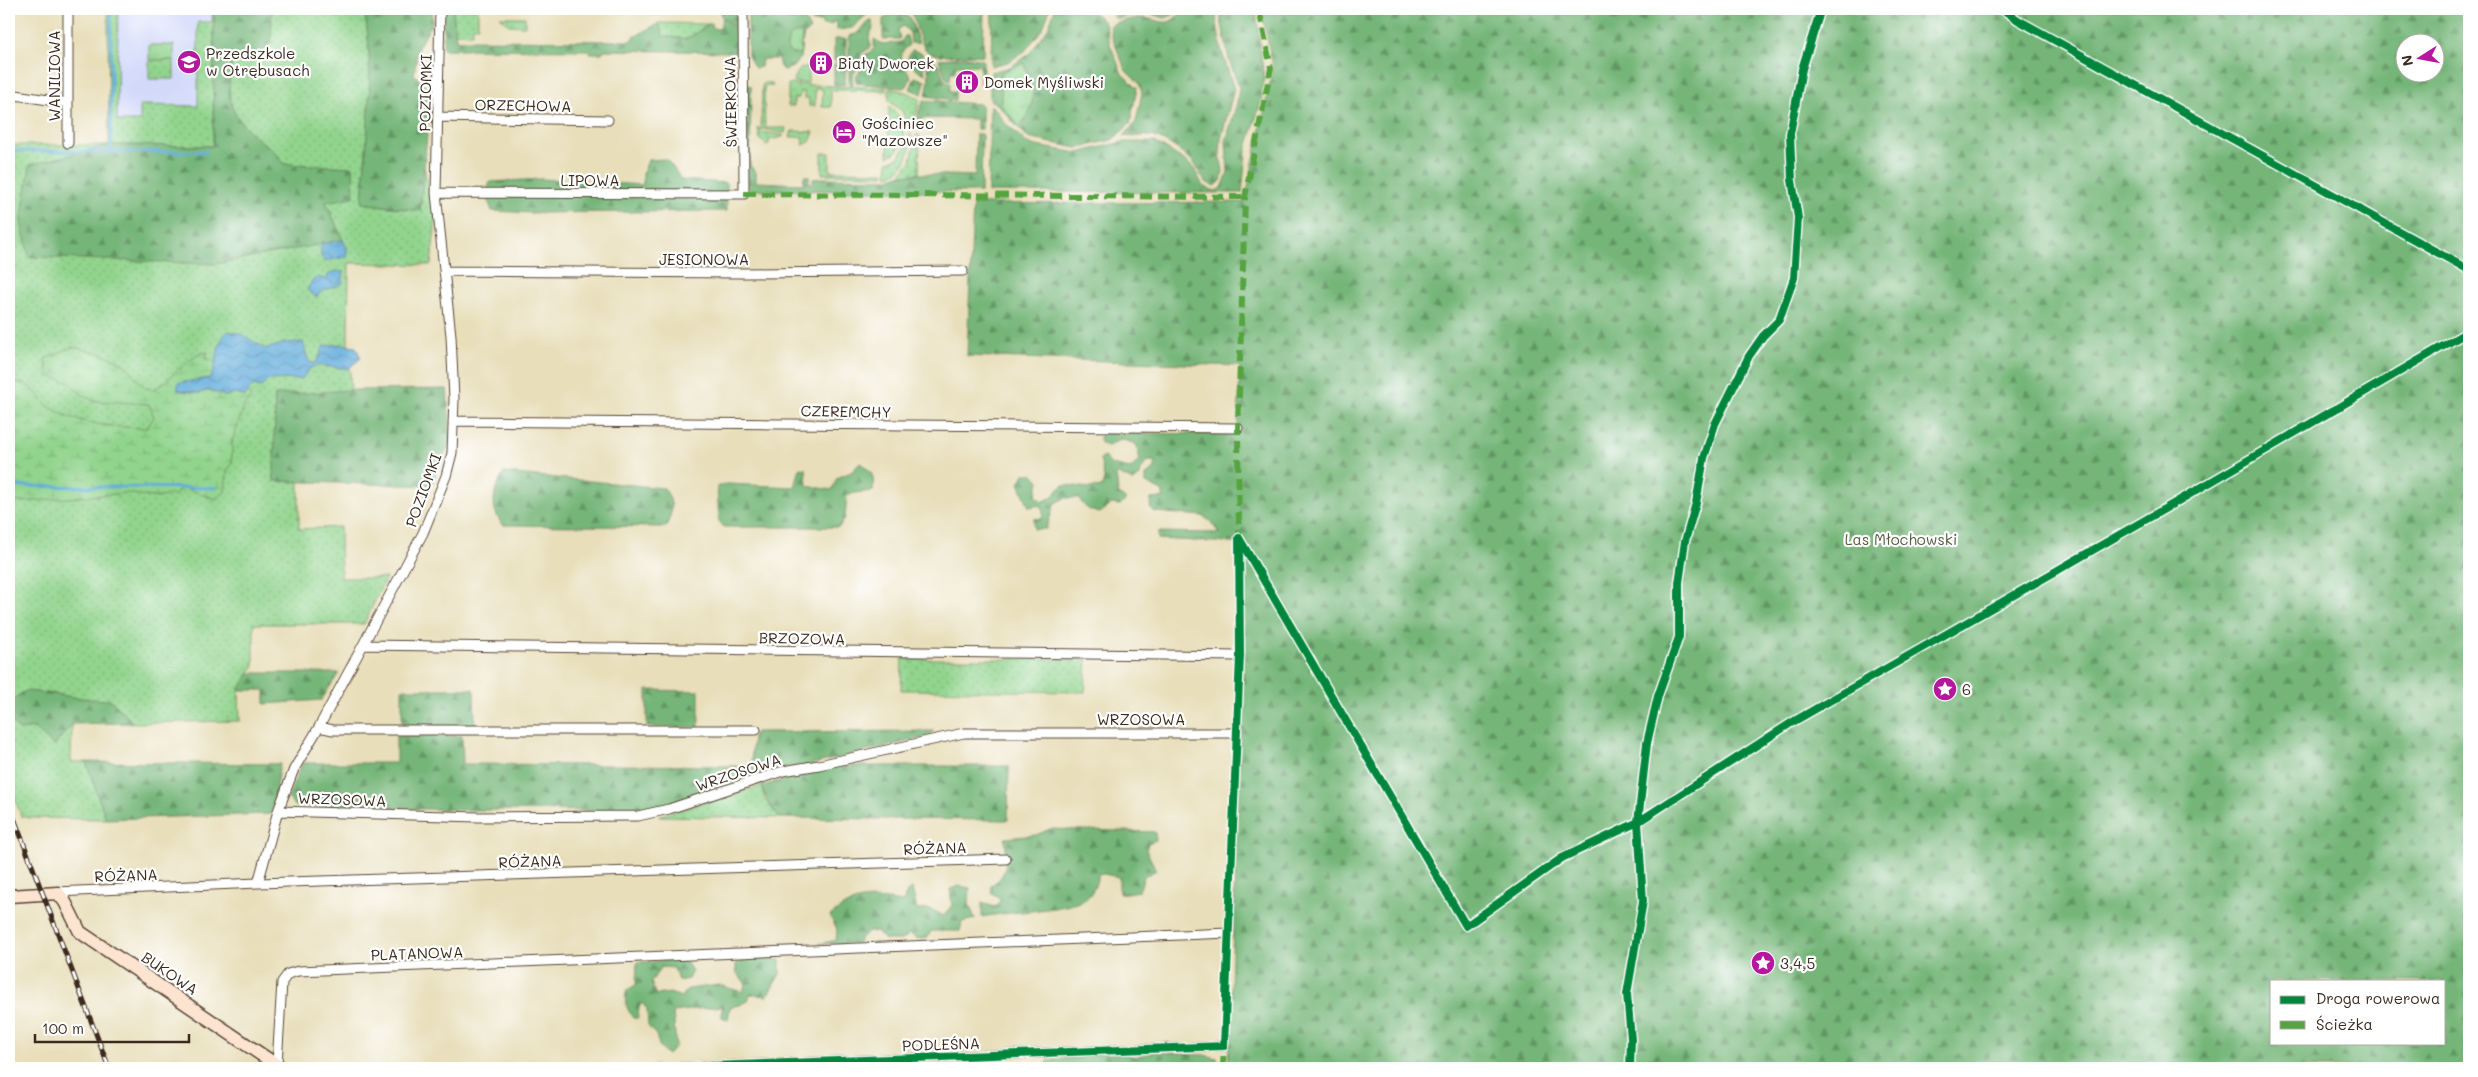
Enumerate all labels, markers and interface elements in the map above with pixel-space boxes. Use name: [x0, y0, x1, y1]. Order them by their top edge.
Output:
street label: WANILIOWA: [44, 30, 64, 122]
north arrow: [2396, 32, 2446, 82]
place label: Przedszkole w Otrębusach: [206, 43, 309, 80]
school or university icon: Przedszkole w Otrębusach: [176, 49, 202, 75]
building icon: Biały Dworek: [808, 50, 834, 76]
place label: Biały Dworek: [838, 53, 934, 73]
street label: POZIOMKI: [414, 54, 436, 132]
text: N: [2396, 54, 2417, 68]
street label: ŚWIERKOWA: [719, 56, 741, 148]
building icon: Domek Myśliwski: [954, 69, 980, 95]
place label: Domek Myśliwski: [984, 72, 1104, 92]
street label: ORZECHOWA: [474, 94, 572, 116]
place label: Gościniec "Mazowsze": [862, 113, 948, 150]
hotel icon: Gościniec "Mazowsze": [831, 119, 857, 145]
street label: LIPOWA: [560, 170, 620, 190]
street label: JESIONOWA: [659, 249, 749, 269]
street label: CZEREMCHY: [800, 400, 892, 422]
street label: POZIOMKI: [400, 450, 446, 530]
park label: Las Młochowski: [1845, 529, 1957, 549]
street label: BRZOZOWA: [759, 627, 845, 649]
place icon: 6: [1932, 676, 1958, 702]
place label: 6: [1962, 679, 1971, 699]
street label: WRZOSOWA: [1097, 709, 1185, 729]
street label: WRZOSOWA: [693, 749, 783, 795]
street label: WRZOSOWA: [297, 787, 387, 811]
street label: RÓŻANA: [903, 837, 967, 859]
street label: RÓŻANA: [498, 850, 562, 872]
street label: RÓŻANA: [94, 864, 158, 886]
street label: PLATANOWA: [370, 941, 464, 965]
street label: BUKOWA: [138, 947, 202, 999]
place icon: 3,4,5: [1750, 950, 1776, 976]
place label: 3,4,5: [1780, 953, 1815, 973]
legend: [2270, 980, 2446, 1044]
text: Droga rowerowa: [2316, 988, 2440, 1008]
scale bar: [35, 1012, 189, 1044]
text: Ścieżka: [2316, 1014, 2373, 1034]
text: 100 m: [42, 1018, 84, 1038]
street label: PODLEŚNA: [902, 1033, 980, 1055]

